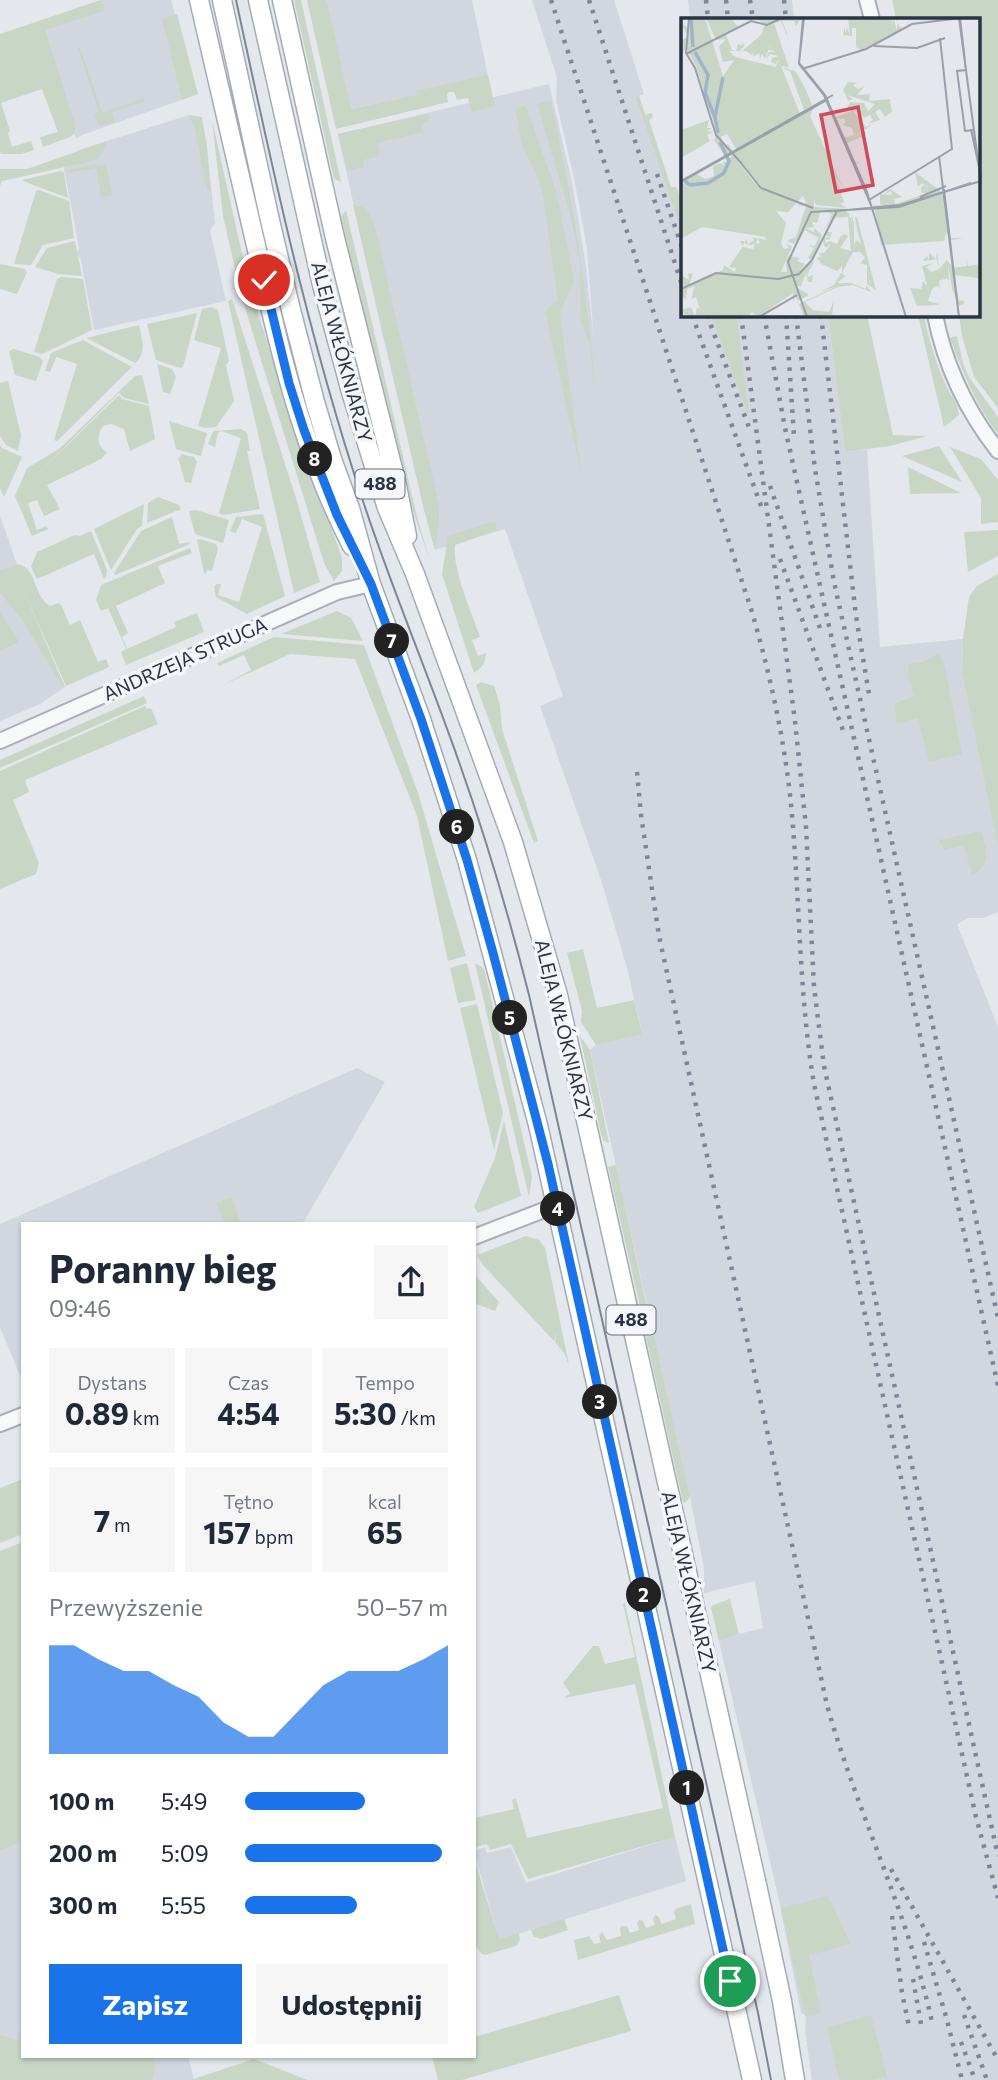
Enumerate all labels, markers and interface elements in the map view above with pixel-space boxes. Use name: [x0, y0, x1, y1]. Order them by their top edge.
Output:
inset map: [681, 18, 981, 317]
pin: [234, 250, 294, 310]
street label: ALEJA WŁÓKNIARZY: [307, 259, 379, 445]
icon: check: [245, 261, 283, 299]
pin: 8: [298, 442, 332, 476]
text: 8: [309, 447, 320, 470]
road number: 488: [356, 470, 404, 498]
street label: ANDRZEJA STRUGA: [99, 612, 270, 705]
pin: 7: [374, 624, 410, 658]
text: 7: [386, 629, 397, 652]
pin: 6: [440, 810, 475, 844]
text: 6: [451, 815, 462, 838]
street label: ALEJA WŁÓKNIARZY: [531, 936, 599, 1123]
pin: 5: [492, 1000, 528, 1036]
text: 5: [504, 1006, 515, 1029]
pin: 4: [540, 1192, 576, 1226]
text: 4: [552, 1197, 563, 1220]
text: Poranny bieg: [49, 1244, 277, 1291]
button: share: [374, 1245, 448, 1319]
text: 09:46: [49, 1294, 111, 1322]
road number: 488: [606, 1306, 656, 1335]
text: Dystans: [77, 1371, 147, 1394]
text: Czas: [228, 1371, 269, 1394]
text: Tempo: [355, 1371, 415, 1394]
pin: 3: [582, 1384, 618, 1420]
text: 3: [594, 1390, 605, 1413]
text: 0.89: [65, 1394, 129, 1431]
text: 4:54: [217, 1394, 280, 1431]
text: 5:30: [334, 1394, 397, 1431]
text: km: [129, 1406, 159, 1429]
text: /km: [397, 1406, 436, 1429]
street label: ALEJA WŁÓKNIARZY: [657, 1488, 723, 1675]
text: Tętno: [223, 1490, 274, 1513]
text: kcal: [368, 1490, 402, 1513]
text: 7: [94, 1501, 110, 1538]
text: m: [110, 1513, 131, 1536]
text: 157: [203, 1513, 251, 1550]
text: 65: [367, 1513, 403, 1550]
text: bpm: [251, 1525, 294, 1548]
pin: 2: [626, 1578, 662, 1612]
text: 2: [638, 1583, 649, 1606]
text: Przewyższenie: [49, 1593, 203, 1621]
text: 50–57 m: [356, 1593, 448, 1621]
pin: 1: [670, 1770, 704, 1806]
text: 1: [682, 1776, 691, 1799]
text: 100 m: [49, 1787, 114, 1815]
text: 5:49: [161, 1787, 207, 1815]
text: 200 m: [49, 1839, 117, 1867]
text: 5:09: [161, 1839, 209, 1867]
text: 300 m: [49, 1891, 117, 1919]
text: 5:55: [161, 1891, 206, 1919]
pin: [700, 1951, 760, 2011]
icon: arrive: [711, 1962, 749, 2000]
button: Zapisz: [49, 1964, 242, 2044]
button: Udostępnij: [256, 1964, 448, 2044]

